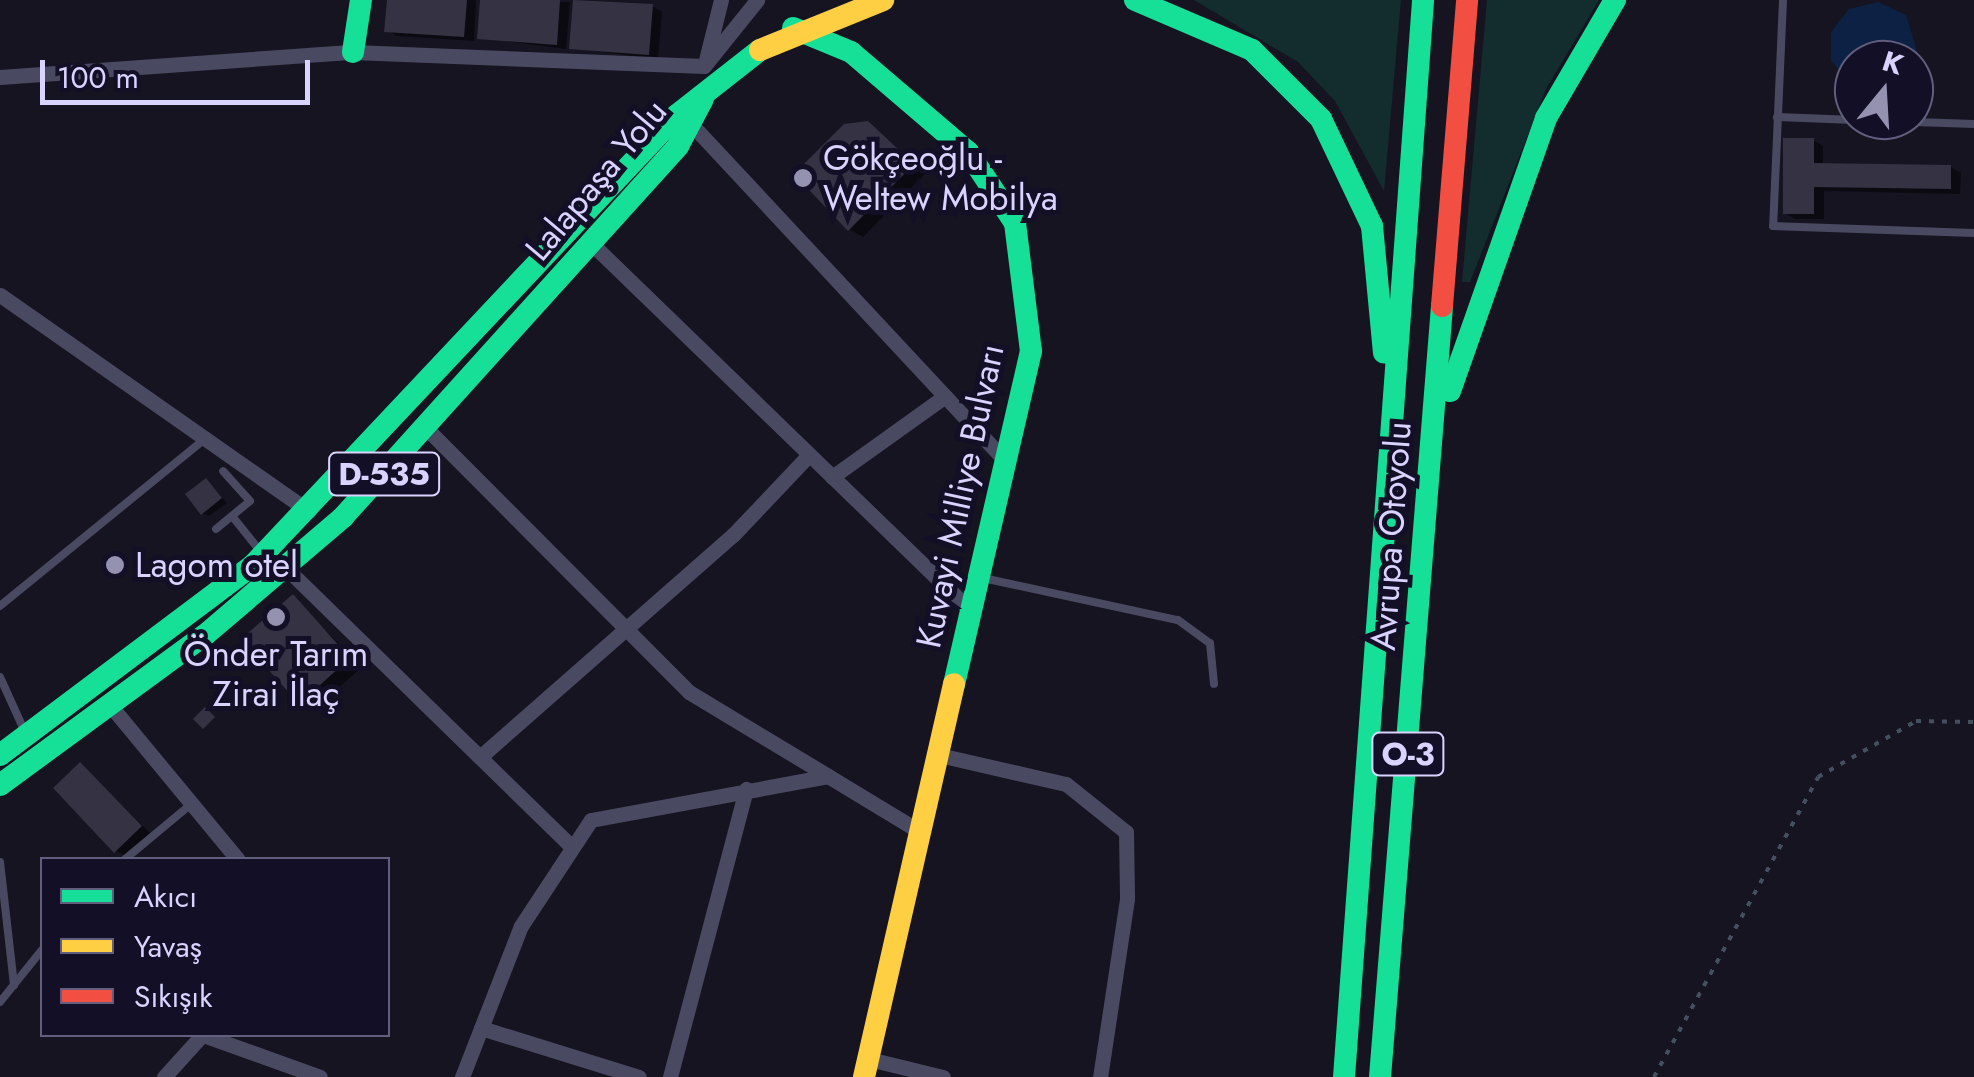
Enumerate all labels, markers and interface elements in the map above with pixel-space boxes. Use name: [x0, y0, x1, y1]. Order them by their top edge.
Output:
scale bar: [45, 40, 315, 102]
north arrow: [1834, 40, 1934, 140]
text: K: [1877, 40, 1908, 85]
text: 100 m: [57, 56, 139, 99]
street label: Lalapaşa Yolu: [516, 91, 676, 269]
place label: Gökçeoğlu - Weltew Mobilya: [823, 137, 1058, 219]
marker: Gökçeoğlu - Weltew Mobilya: [792, 167, 814, 189]
street label: Kuvayi Milliye Bulvarı: [907, 340, 1013, 652]
street label: Avrupa Otoyolu: [1362, 420, 1420, 652]
road number: D-535: [326, 447, 442, 501]
place label: Lagom otel: [135, 544, 298, 586]
marker: Lagom otel: [104, 554, 126, 576]
marker: Önder Tarım Zirai İlaç: [265, 606, 287, 628]
place label: Önder Tarım Zirai İlaç: [184, 633, 368, 715]
road number: O-3: [1370, 727, 1446, 781]
legend: [40, 857, 390, 1037]
text: Akıcı: [134, 875, 197, 918]
text: Yavaş: [134, 925, 202, 968]
text: Sıkışık: [134, 975, 212, 1018]

